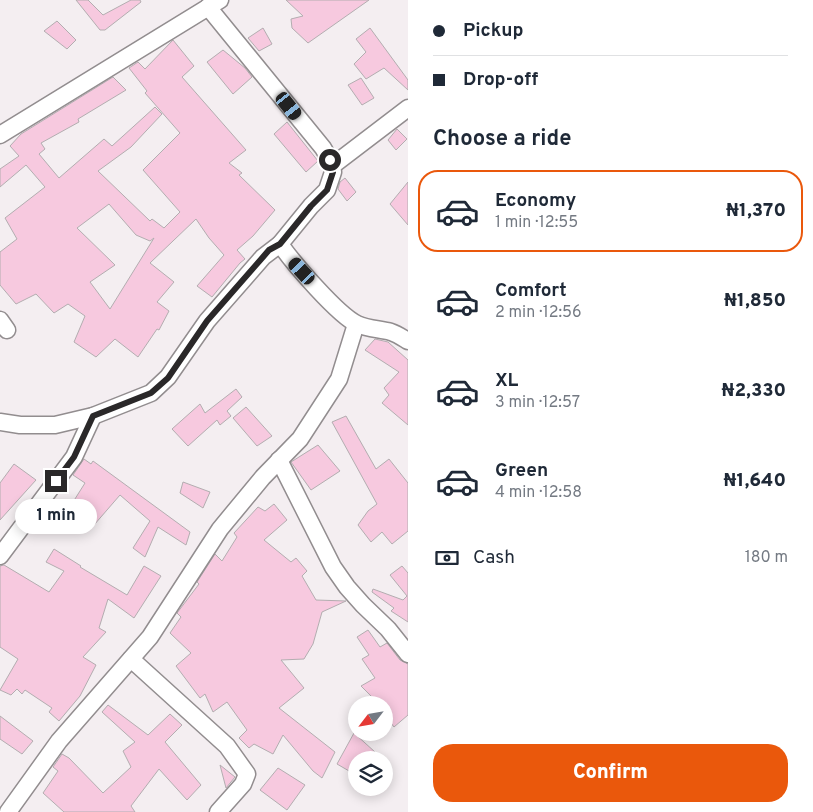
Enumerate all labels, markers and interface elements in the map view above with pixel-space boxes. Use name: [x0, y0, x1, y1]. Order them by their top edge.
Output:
text: Pickup: [463, 19, 523, 43]
text: Drop-off: [463, 68, 538, 92]
car: [273, 90, 304, 122]
text: Choose a ride: [433, 126, 571, 153]
route start: [319, 149, 341, 171]
icon: car: [435, 189, 480, 234]
text: Economy: [495, 189, 576, 213]
text: ₦1,370: [726, 199, 786, 223]
text: 1 min · 12:55: [495, 213, 578, 233]
car: [286, 255, 317, 287]
icon: car: [435, 279, 480, 324]
text: Comfort: [495, 279, 567, 303]
text: ₦1,850: [724, 289, 786, 313]
text: 2 min · 12:56: [495, 303, 582, 323]
icon: car: [435, 369, 480, 414]
text: XL: [495, 369, 518, 393]
text: ₦2,330: [722, 379, 786, 403]
text: 3 min · 12:57: [495, 393, 580, 413]
icon: car: [435, 459, 480, 504]
text: Green: [495, 459, 548, 483]
text: ₦1,640: [724, 469, 786, 493]
route end: [45, 470, 67, 492]
text: 4 min · 12:58: [495, 483, 582, 503]
callout: 1 min: [15, 498, 97, 534]
text: 1 min: [36, 506, 76, 526]
icon: cash: [433, 544, 461, 572]
text: Cash: [473, 546, 515, 570]
text: 180 m: [745, 548, 788, 568]
north arrow: [348, 696, 392, 741]
map controls: [348, 696, 393, 796]
button: Confirm: [433, 744, 788, 802]
button: layers: [348, 751, 393, 796]

